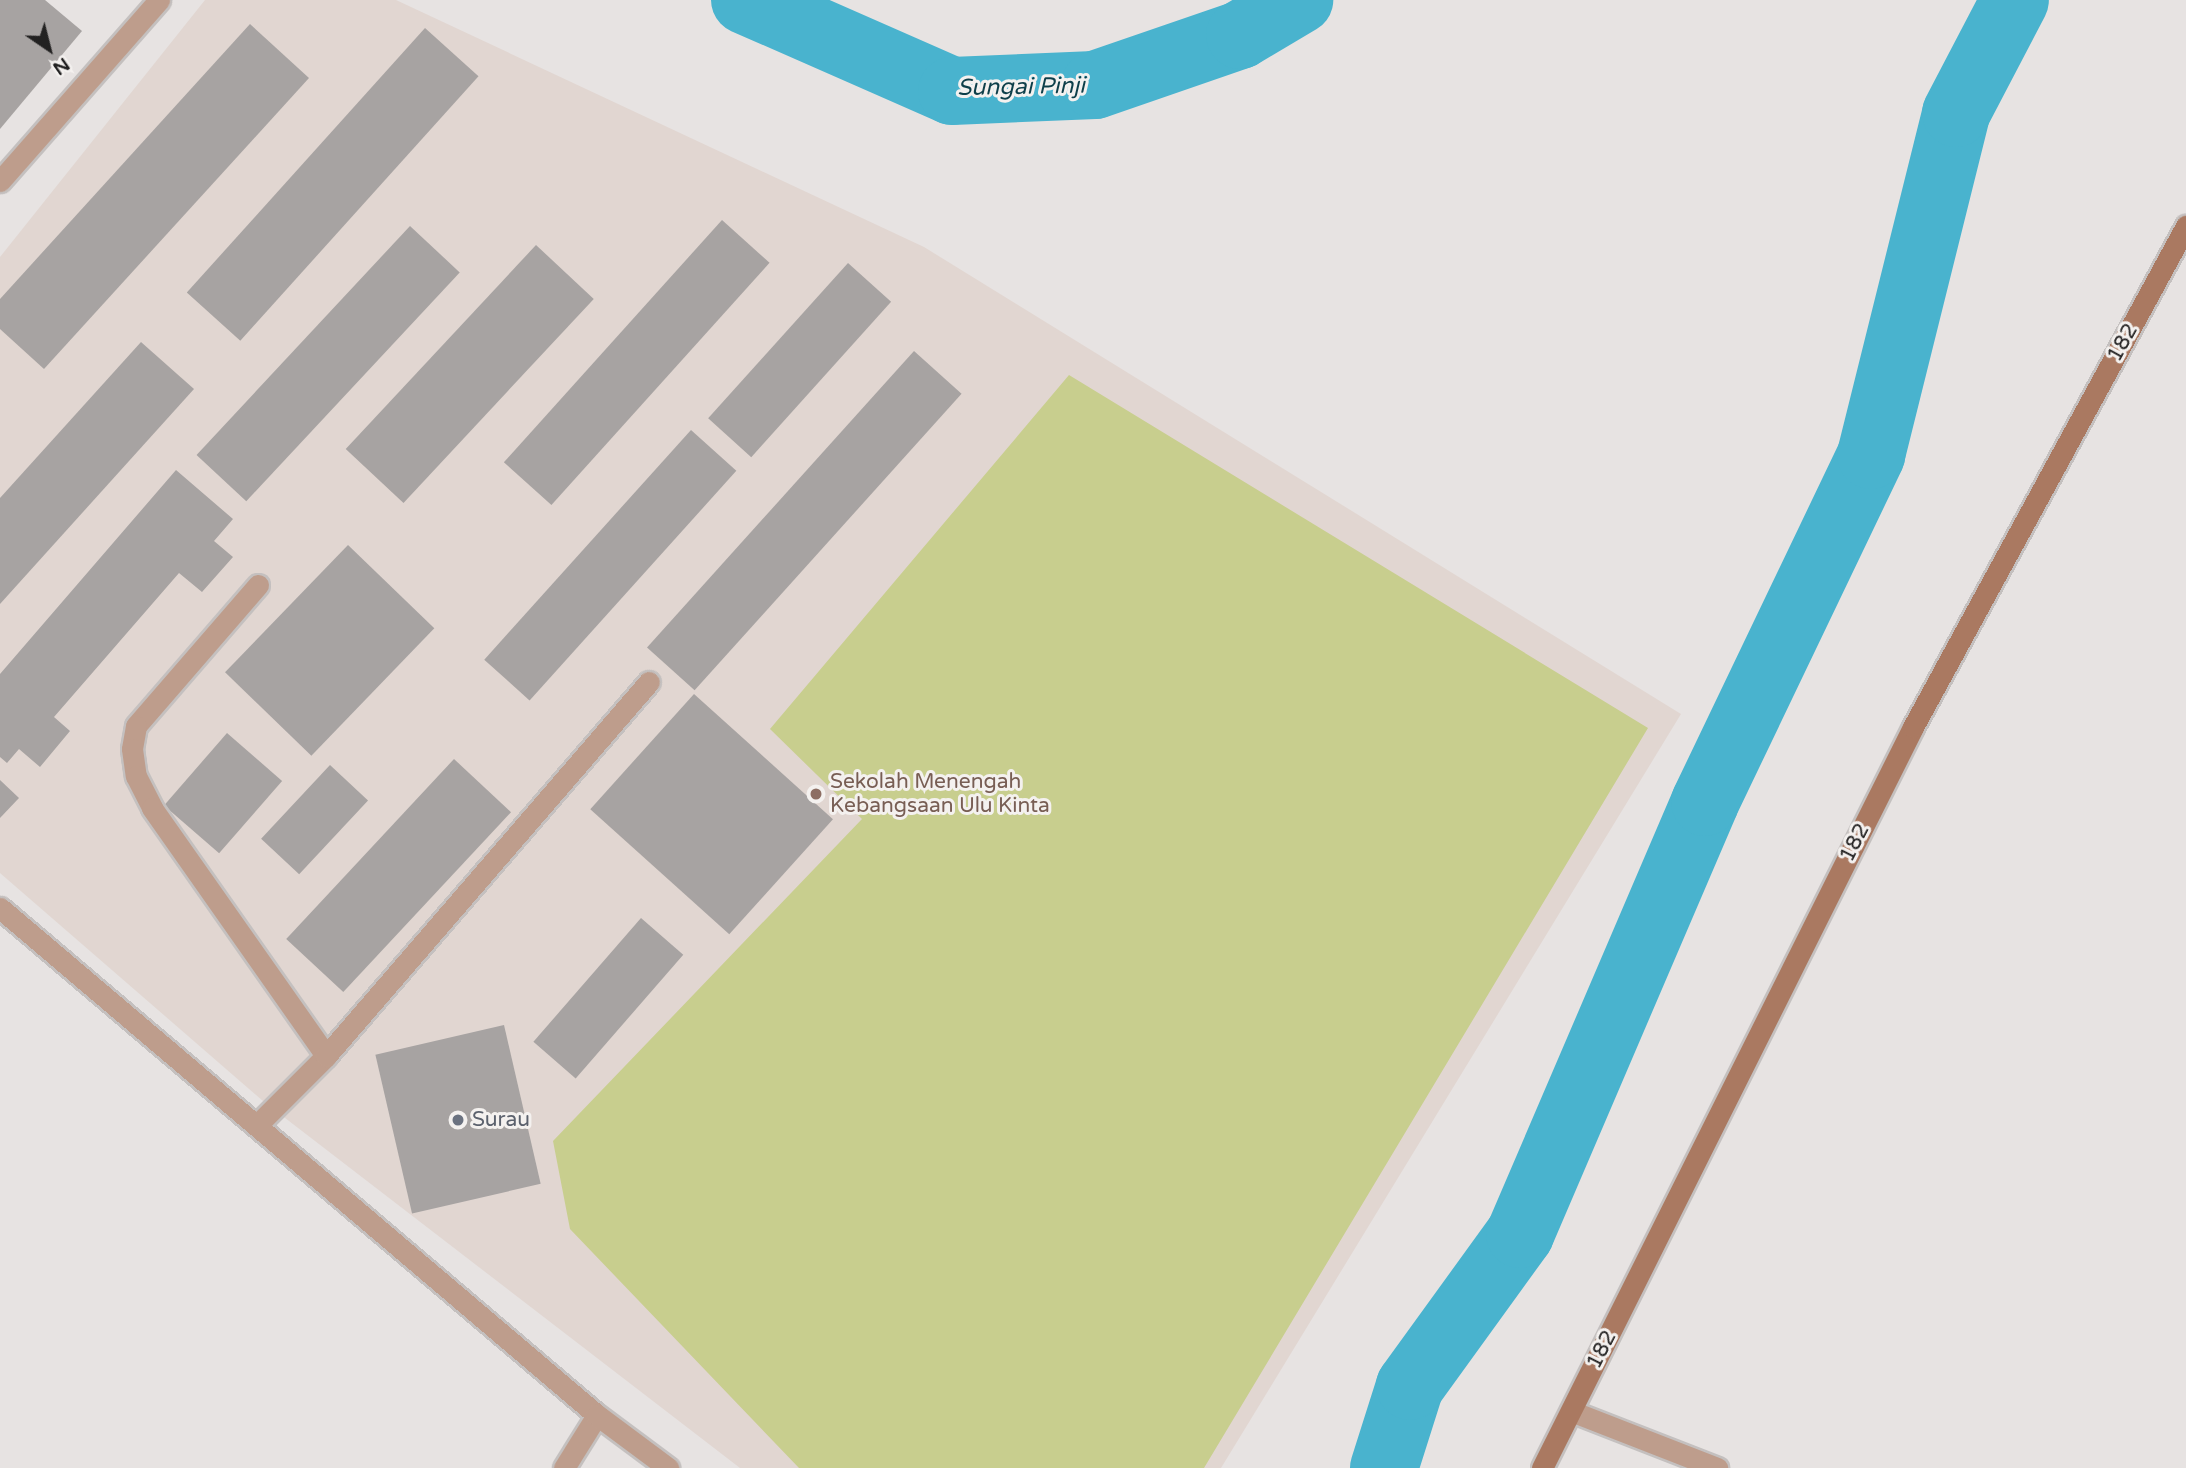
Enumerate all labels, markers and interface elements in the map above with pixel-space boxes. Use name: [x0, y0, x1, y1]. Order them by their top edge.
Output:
north arrow: [14, 14, 84, 84]
text: N: [48, 53, 74, 80]
water label: Sungai Pinji: [957, 72, 1085, 102]
street label: 182: [2102, 320, 2144, 366]
place label: Sekolah Menengah Kebangsaan Ulu Kinta: [830, 769, 1050, 819]
marker: Sekolah Menengah Kebangsaan Ulu Kinta: [808, 786, 824, 802]
street label: 182: [1835, 820, 1875, 866]
place label: Surau: [472, 1107, 530, 1133]
marker: Surau: [450, 1112, 466, 1128]
street label: 182: [1582, 1327, 1622, 1373]

